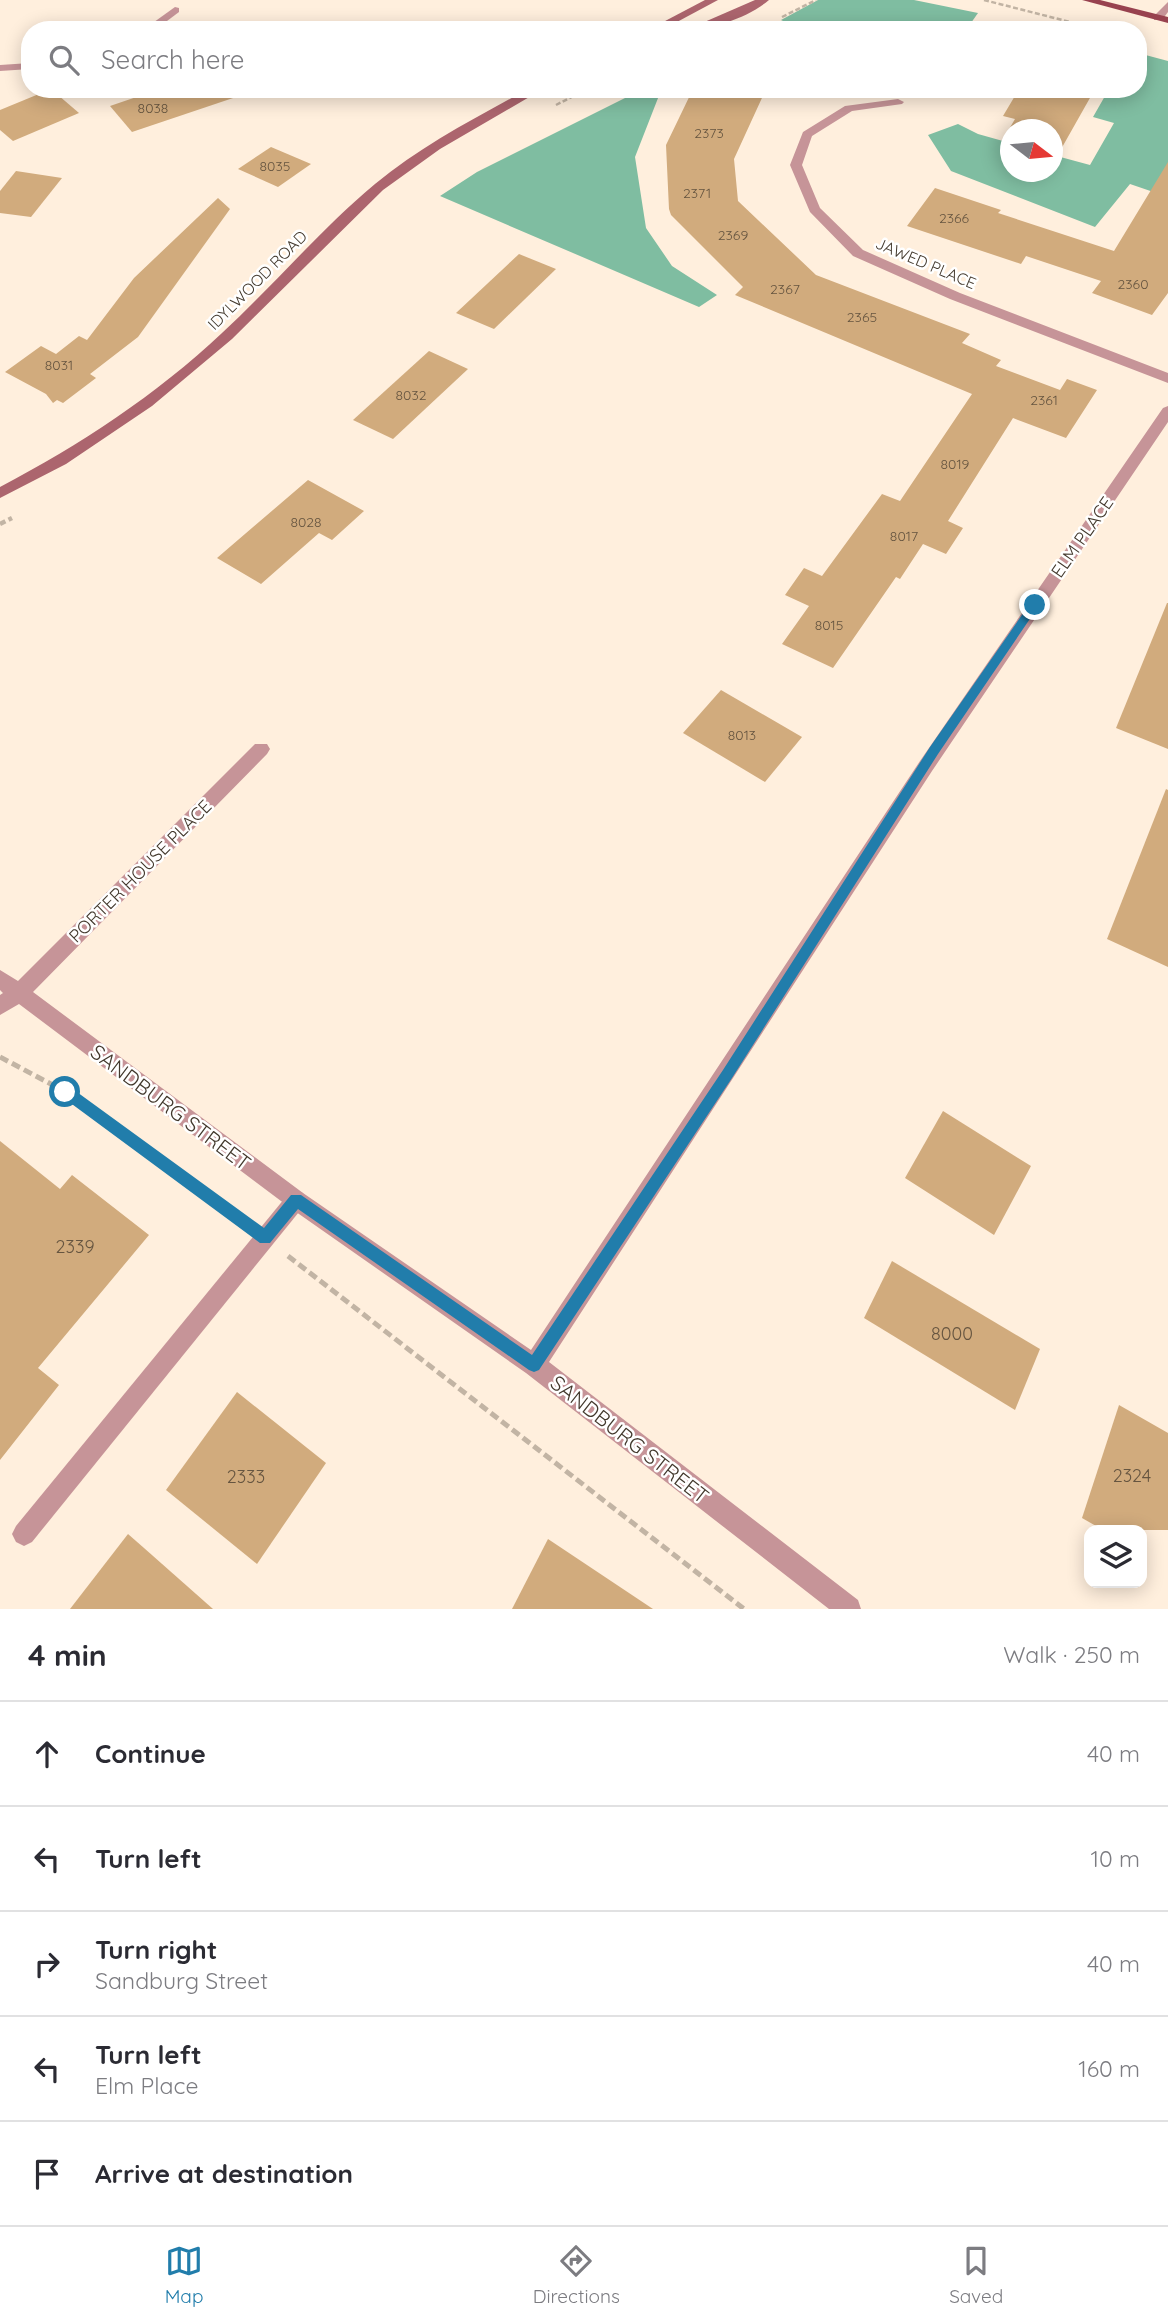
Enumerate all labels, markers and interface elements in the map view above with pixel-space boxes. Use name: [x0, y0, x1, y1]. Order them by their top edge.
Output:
search box: [21, 21, 1147, 98]
icon: search: [45, 41, 83, 79]
text: Search here: [101, 43, 245, 76]
house number: 8038: [138, 99, 168, 117]
north arrow: [1000, 119, 1063, 182]
house number: 2373: [694, 124, 724, 142]
house number: 8035: [260, 157, 290, 175]
house number: 2371: [683, 184, 711, 202]
house number: 2366: [939, 209, 970, 227]
street label: IDYLWOOD ROAD: [203, 226, 311, 334]
house number: 2369: [718, 226, 748, 244]
street label: JAWED PLACE: [873, 233, 979, 293]
house number: 2360: [1118, 275, 1148, 293]
house number: 2367: [770, 280, 800, 298]
house number: 2365: [847, 308, 877, 326]
house number: 8031: [45, 356, 73, 374]
house number: 8032: [396, 386, 427, 404]
house number: 2361: [1030, 391, 1058, 409]
house number: 8019: [941, 455, 970, 473]
street label: ELM PLACE: [1046, 492, 1118, 582]
house number: 8028: [290, 513, 322, 531]
house number: 8017: [890, 527, 918, 545]
route end: [1019, 589, 1050, 620]
house number: 8015: [815, 616, 843, 634]
house number: 8013: [728, 726, 756, 744]
street label: PORTER HOUSE PLACE: [64, 795, 216, 947]
street label: SANDBURG STREET: [86, 1038, 256, 1176]
route start: [49, 1076, 80, 1107]
house number: 2339: [56, 1235, 94, 1258]
house number: 8000: [931, 1322, 973, 1345]
street label: SANDBURG STREET: [546, 1369, 714, 1509]
house number: 2324: [1113, 1464, 1151, 1487]
house number: 2333: [227, 1465, 265, 1488]
map controls: [1084, 1525, 1147, 1588]
button: layers: [1084, 1525, 1147, 1588]
text: 4 min: [28, 1636, 107, 1674]
text: Walk · 250 m: [1003, 1640, 1140, 1669]
icon: ahead: [28, 1735, 66, 1773]
text: Continue: [95, 1737, 206, 1770]
text: 40 m: [1087, 1739, 1140, 1768]
icon: left: [28, 1840, 66, 1878]
text: Turn left: [95, 1842, 202, 1875]
text: 10 m: [1091, 1844, 1140, 1873]
text: Turn right: [95, 1933, 217, 1966]
icon: right: [28, 1945, 66, 1983]
text: 40 m: [1087, 1949, 1140, 1978]
text: Sandburg Street: [95, 1966, 268, 1995]
text: Turn left: [95, 2038, 202, 2071]
icon: left: [28, 2050, 66, 2088]
text: 160 m: [1078, 2054, 1140, 2083]
text: Elm Place: [95, 2071, 198, 2100]
icon: arrive: [28, 2155, 66, 2193]
text: Arrive at destination: [95, 2157, 353, 2190]
tab: Map: [165, 2242, 203, 2308]
tab: Directions: [533, 2242, 620, 2308]
tab: Saved: [949, 2242, 1003, 2308]

